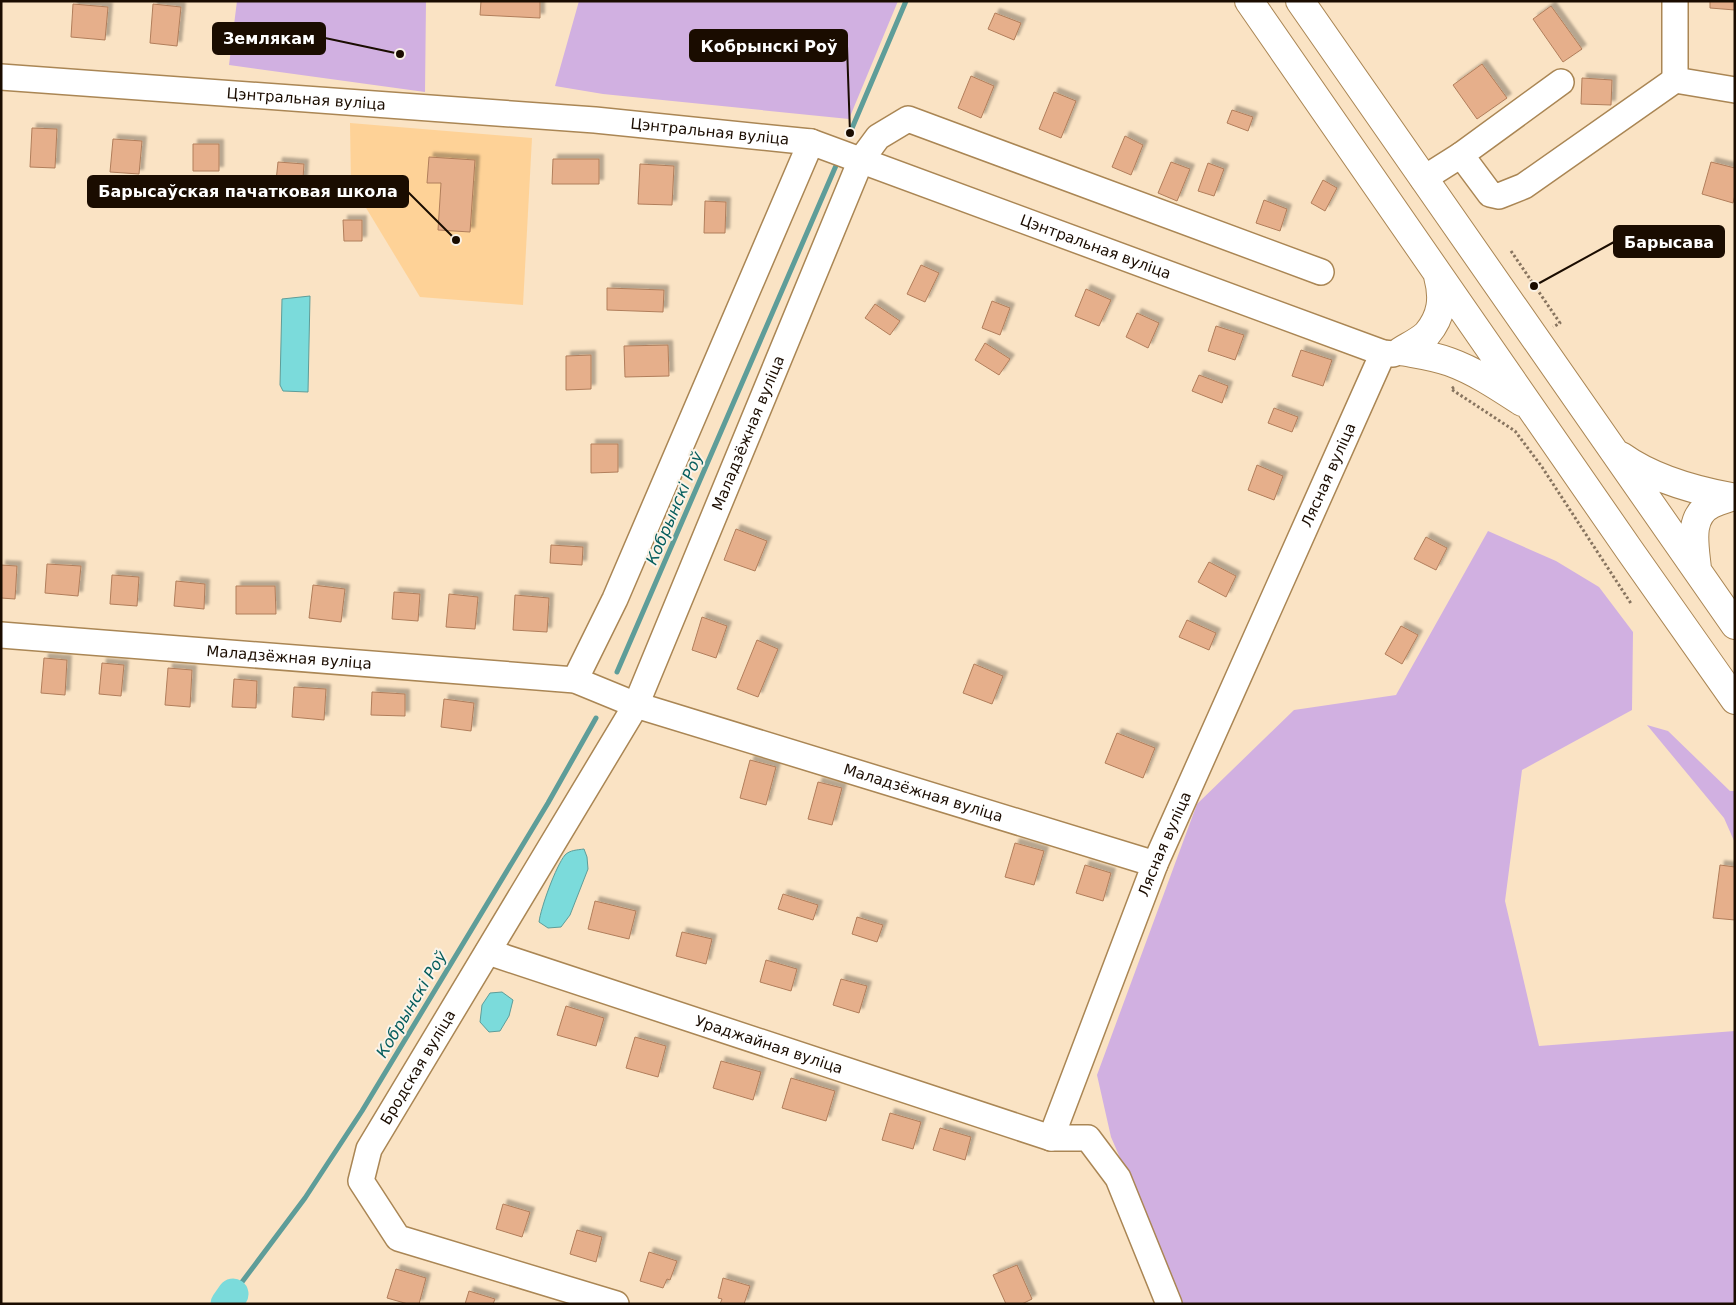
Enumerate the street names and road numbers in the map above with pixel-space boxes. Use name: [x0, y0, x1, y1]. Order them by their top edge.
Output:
street label: Цэнтральная вуліца: [226, 84, 386, 114]
street label: Цэнтральная вуліца: [630, 115, 790, 149]
street label: Цэнтральная вуліца: [1018, 211, 1173, 283]
street label: Маладзёжная вуліца: [708, 353, 788, 513]
street label: Лясная вуліца: [1297, 420, 1360, 530]
street label: Маладзёжная вуліца: [206, 642, 372, 673]
street label: Маладзёжная вуліца: [841, 760, 1005, 826]
street label: Лясная вуліца: [1134, 789, 1195, 899]
street label: Бродская вуліца: [377, 1007, 459, 1128]
street label: Ураджайная вуліца: [693, 1012, 845, 1078]

